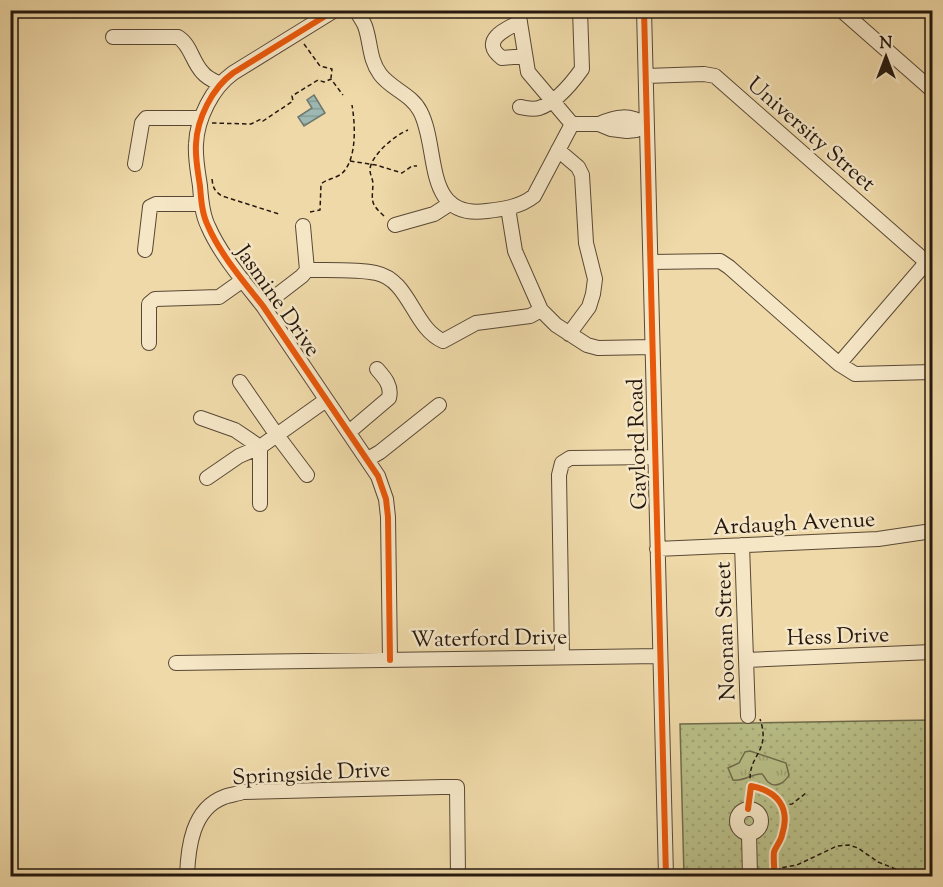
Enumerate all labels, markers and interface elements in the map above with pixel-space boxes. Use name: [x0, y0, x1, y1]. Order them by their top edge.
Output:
north arrow: [856, 27, 916, 87]
text: N: [880, 33, 893, 56]
street label: University Street: [739, 70, 882, 201]
street label: Jasmine Drive: [226, 238, 327, 364]
street label: Gaylord Road: [621, 378, 657, 510]
street label: Ardaugh Avenue: [712, 505, 876, 545]
street label: Noonan Street: [709, 560, 745, 701]
street label: Hess Drive: [786, 620, 890, 656]
street label: Waterford Drive: [410, 623, 568, 657]
street label: Springside Drive: [231, 755, 391, 795]

